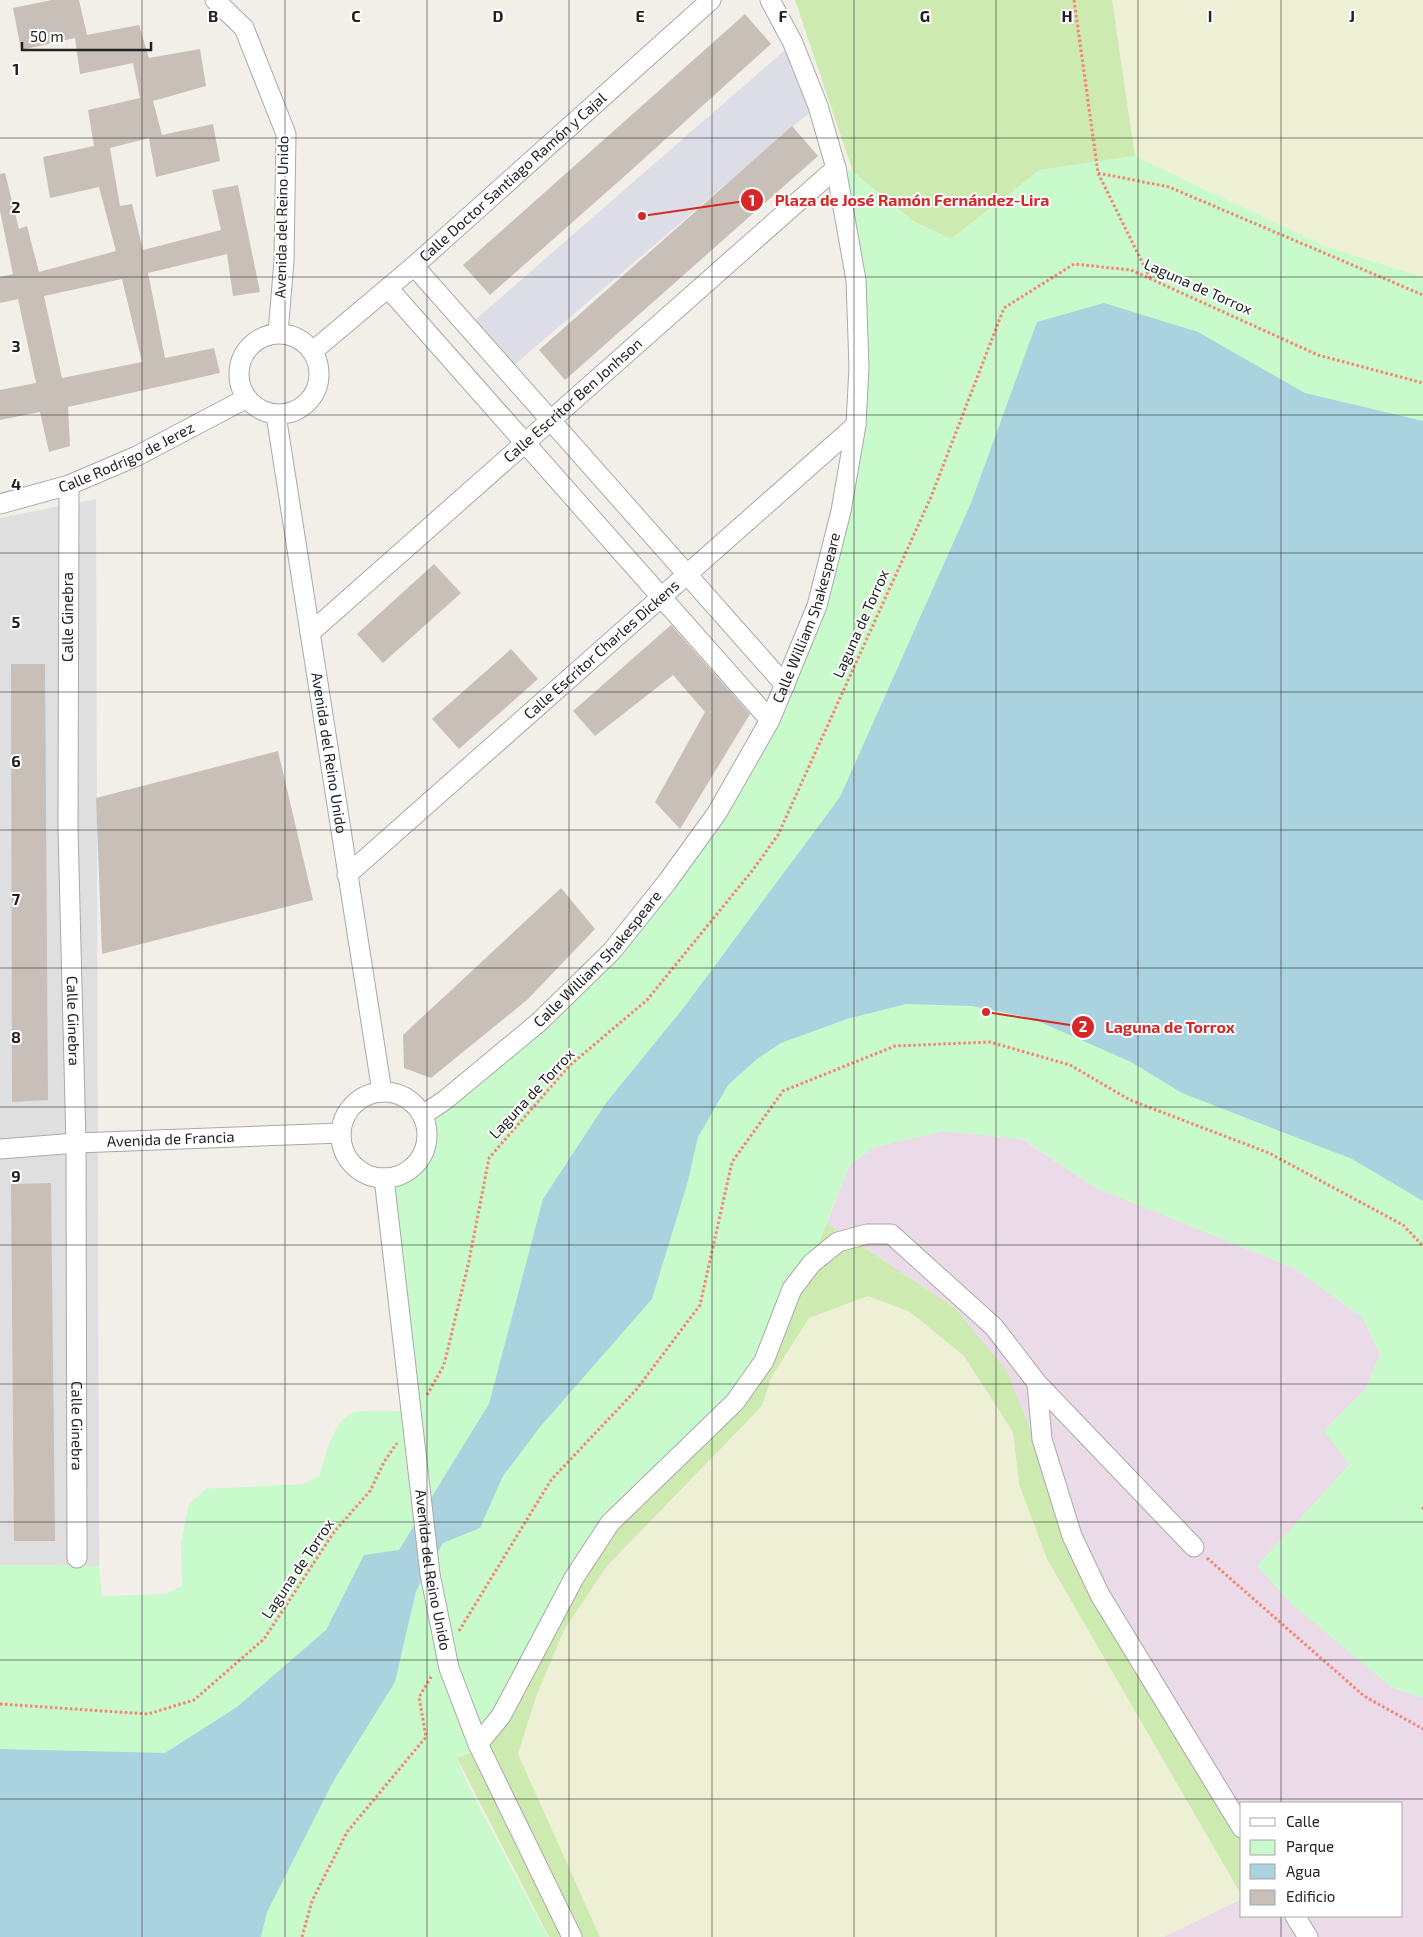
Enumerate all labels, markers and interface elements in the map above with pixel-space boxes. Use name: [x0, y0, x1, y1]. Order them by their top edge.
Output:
text: B: [208, 6, 218, 25]
text: C: [351, 6, 361, 25]
text: D: [493, 6, 504, 25]
text: E: [635, 6, 645, 25]
text: F: [779, 6, 788, 25]
text: G: [920, 6, 930, 25]
text: H: [1061, 6, 1073, 25]
text: I: [1208, 6, 1212, 25]
text: J: [1349, 6, 1355, 25]
scale bar: [22, 20, 151, 52]
text: 50 m: [30, 27, 64, 45]
text: 1: [13, 59, 19, 78]
street label: Calle Doctor Santiago Ramón y Cajal: [415, 88, 610, 265]
street label: Avenida del Reino Unido: [271, 135, 291, 298]
callout: Plaza de José Ramón Fernández-Lira: [740, 185, 1059, 216]
text: Plaza de José Ramón Fernández-Lira: [775, 190, 1049, 209]
text: 1: [749, 191, 755, 209]
text: 2: [11, 197, 21, 216]
street label: Laguna de Torrox: [1142, 254, 1255, 318]
street label: Calle Escritor Ben Jonhson: [499, 334, 645, 466]
text: 3: [11, 336, 21, 355]
street label: Calle Rodrigo de Jerez: [56, 418, 197, 496]
text: 4: [11, 474, 21, 493]
street label: Calle William Shakespeare: [768, 530, 843, 705]
street label: Laguna de Torrox: [828, 567, 892, 680]
street label: Calle Ginebra: [58, 572, 76, 662]
street label: Calle Escritor Charles Dickens: [520, 576, 683, 723]
text: 5: [12, 612, 21, 631]
street label: Avenida del Reino Unido: [308, 671, 351, 835]
text: 6: [11, 751, 21, 770]
street label: Calle William Shakespeare: [529, 887, 665, 1030]
text: 7: [12, 889, 21, 908]
street label: Calle Ginebra: [64, 976, 84, 1066]
callout: Laguna de Torrox: [1070, 1011, 1245, 1042]
text: 2: [1079, 1017, 1088, 1035]
text: Laguna de Torrox: [1105, 1017, 1235, 1036]
text: 8: [11, 1027, 21, 1046]
street label: Laguna de Torrox: [485, 1045, 578, 1142]
street label: Avenida de Francia: [106, 1127, 235, 1150]
text: 9: [11, 1166, 21, 1185]
street label: Calle Ginebra: [69, 1381, 87, 1471]
street label: Avenida del Reino Unido: [412, 1488, 455, 1652]
street label: Laguna de Torrox: [257, 1515, 337, 1622]
legend: [1240, 1802, 1403, 1917]
text: Calle: [1286, 1812, 1320, 1830]
text: Parque: [1286, 1837, 1334, 1855]
text: Agua: [1286, 1862, 1321, 1880]
text: Edificio: [1286, 1887, 1335, 1905]

